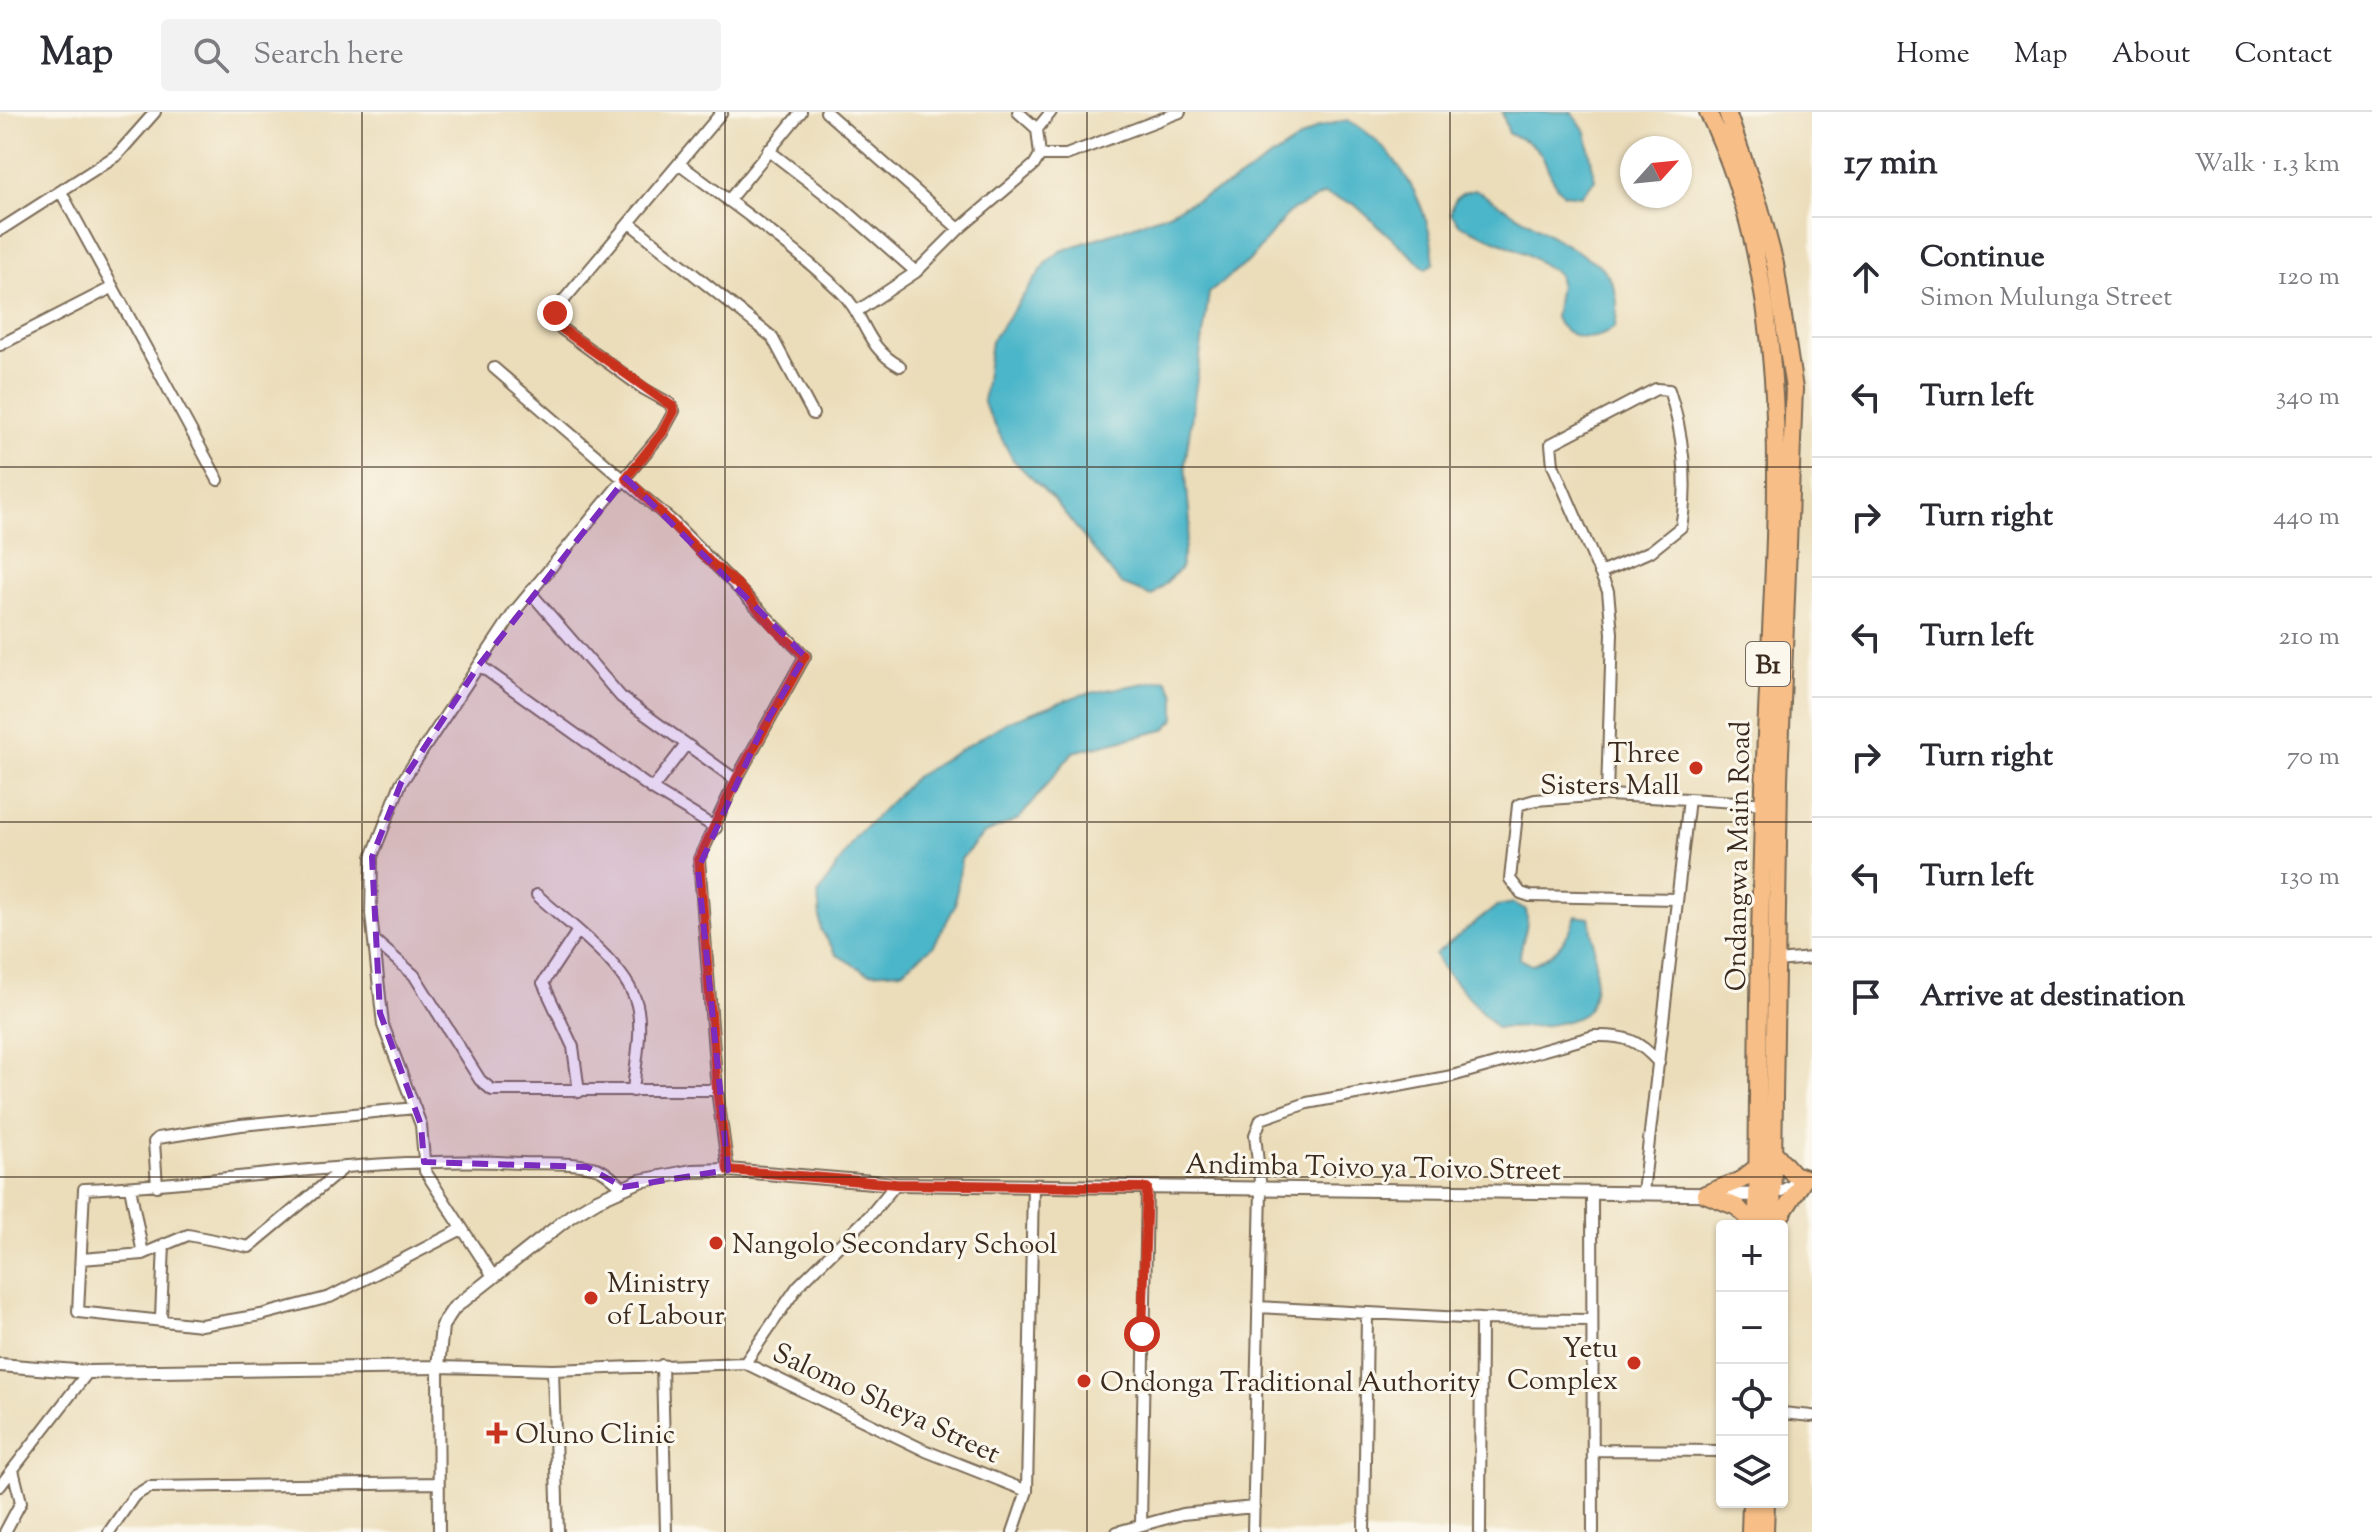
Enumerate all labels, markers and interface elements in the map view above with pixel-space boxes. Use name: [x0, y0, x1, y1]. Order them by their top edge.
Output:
search box: [161, 19, 721, 91]
text: Map: [40, 28, 113, 82]
icon: search: [189, 33, 233, 77]
text: Search here: [253, 34, 404, 77]
text: Home: [1896, 35, 1970, 75]
text: Map: [2014, 35, 2068, 75]
text: About: [2112, 35, 2190, 75]
text: Contact: [2234, 35, 2332, 75]
north arrow: [1620, 136, 1692, 208]
text: 17 min: [1844, 140, 1938, 189]
text: Walk · 1.3 km: [2194, 146, 2340, 183]
text: Continue: [1920, 237, 2045, 280]
icon: ahead: [1844, 255, 1888, 299]
text: 120 m: [2278, 259, 2340, 296]
text: Simon Mulunga Street: [1920, 280, 2172, 317]
route end: [537, 295, 573, 331]
icon: left: [1844, 375, 1888, 419]
text: Turn left: [1920, 376, 2034, 419]
text: 340 m: [2276, 379, 2340, 416]
icon: right: [1844, 495, 1888, 539]
text: Turn right: [1920, 496, 2053, 539]
text: 440 m: [2273, 499, 2340, 536]
icon: left: [1844, 615, 1888, 659]
text: Turn left: [1920, 616, 2034, 659]
text: 210 m: [2278, 619, 2340, 656]
road number: B1: [1746, 642, 1790, 686]
street label: Ondangwa Main Road: [1718, 720, 1762, 992]
place label: Three Sisters Mall: [1540, 735, 1680, 807]
icon: right: [1844, 735, 1888, 779]
text: Turn right: [1920, 736, 2053, 779]
text: 70 m: [2287, 739, 2340, 776]
marker: Three Sisters Mall: [1687, 759, 1705, 777]
icon: left: [1844, 855, 1888, 899]
text: Turn left: [1920, 856, 2034, 899]
text: 130 m: [2280, 859, 2340, 896]
icon: arrive: [1844, 975, 1888, 1019]
text: Arrive at destination: [1920, 976, 2185, 1019]
street label: Andimba Toivo ya Toivo Street: [1185, 1146, 1562, 1192]
map controls: [1716, 1220, 1788, 1508]
button: +: [1716, 1220, 1788, 1292]
place label: Nangolo Secondary School: [732, 1226, 1057, 1266]
marker: Nangolo Secondary School: [707, 1234, 725, 1252]
place label: Ministry of Labour: [607, 1265, 725, 1337]
marker: Ministry of Labour: [582, 1289, 600, 1307]
button: −: [1716, 1292, 1788, 1364]
route start: [1124, 1316, 1160, 1352]
place label: Yetu Complex: [1507, 1330, 1618, 1402]
street label: Salomo Sheya Street: [765, 1334, 1007, 1475]
marker: Yetu Complex: [1625, 1354, 1643, 1372]
place label: Ondonga Traditional Authority: [1100, 1364, 1480, 1404]
button: locate: [1716, 1364, 1788, 1436]
marker: Ondonga Traditional Authority: [1075, 1372, 1093, 1390]
place label: Oluno Clinic: [515, 1416, 675, 1456]
marker: Oluno Clinic: [486, 1422, 508, 1444]
button: layers: [1716, 1436, 1788, 1508]

